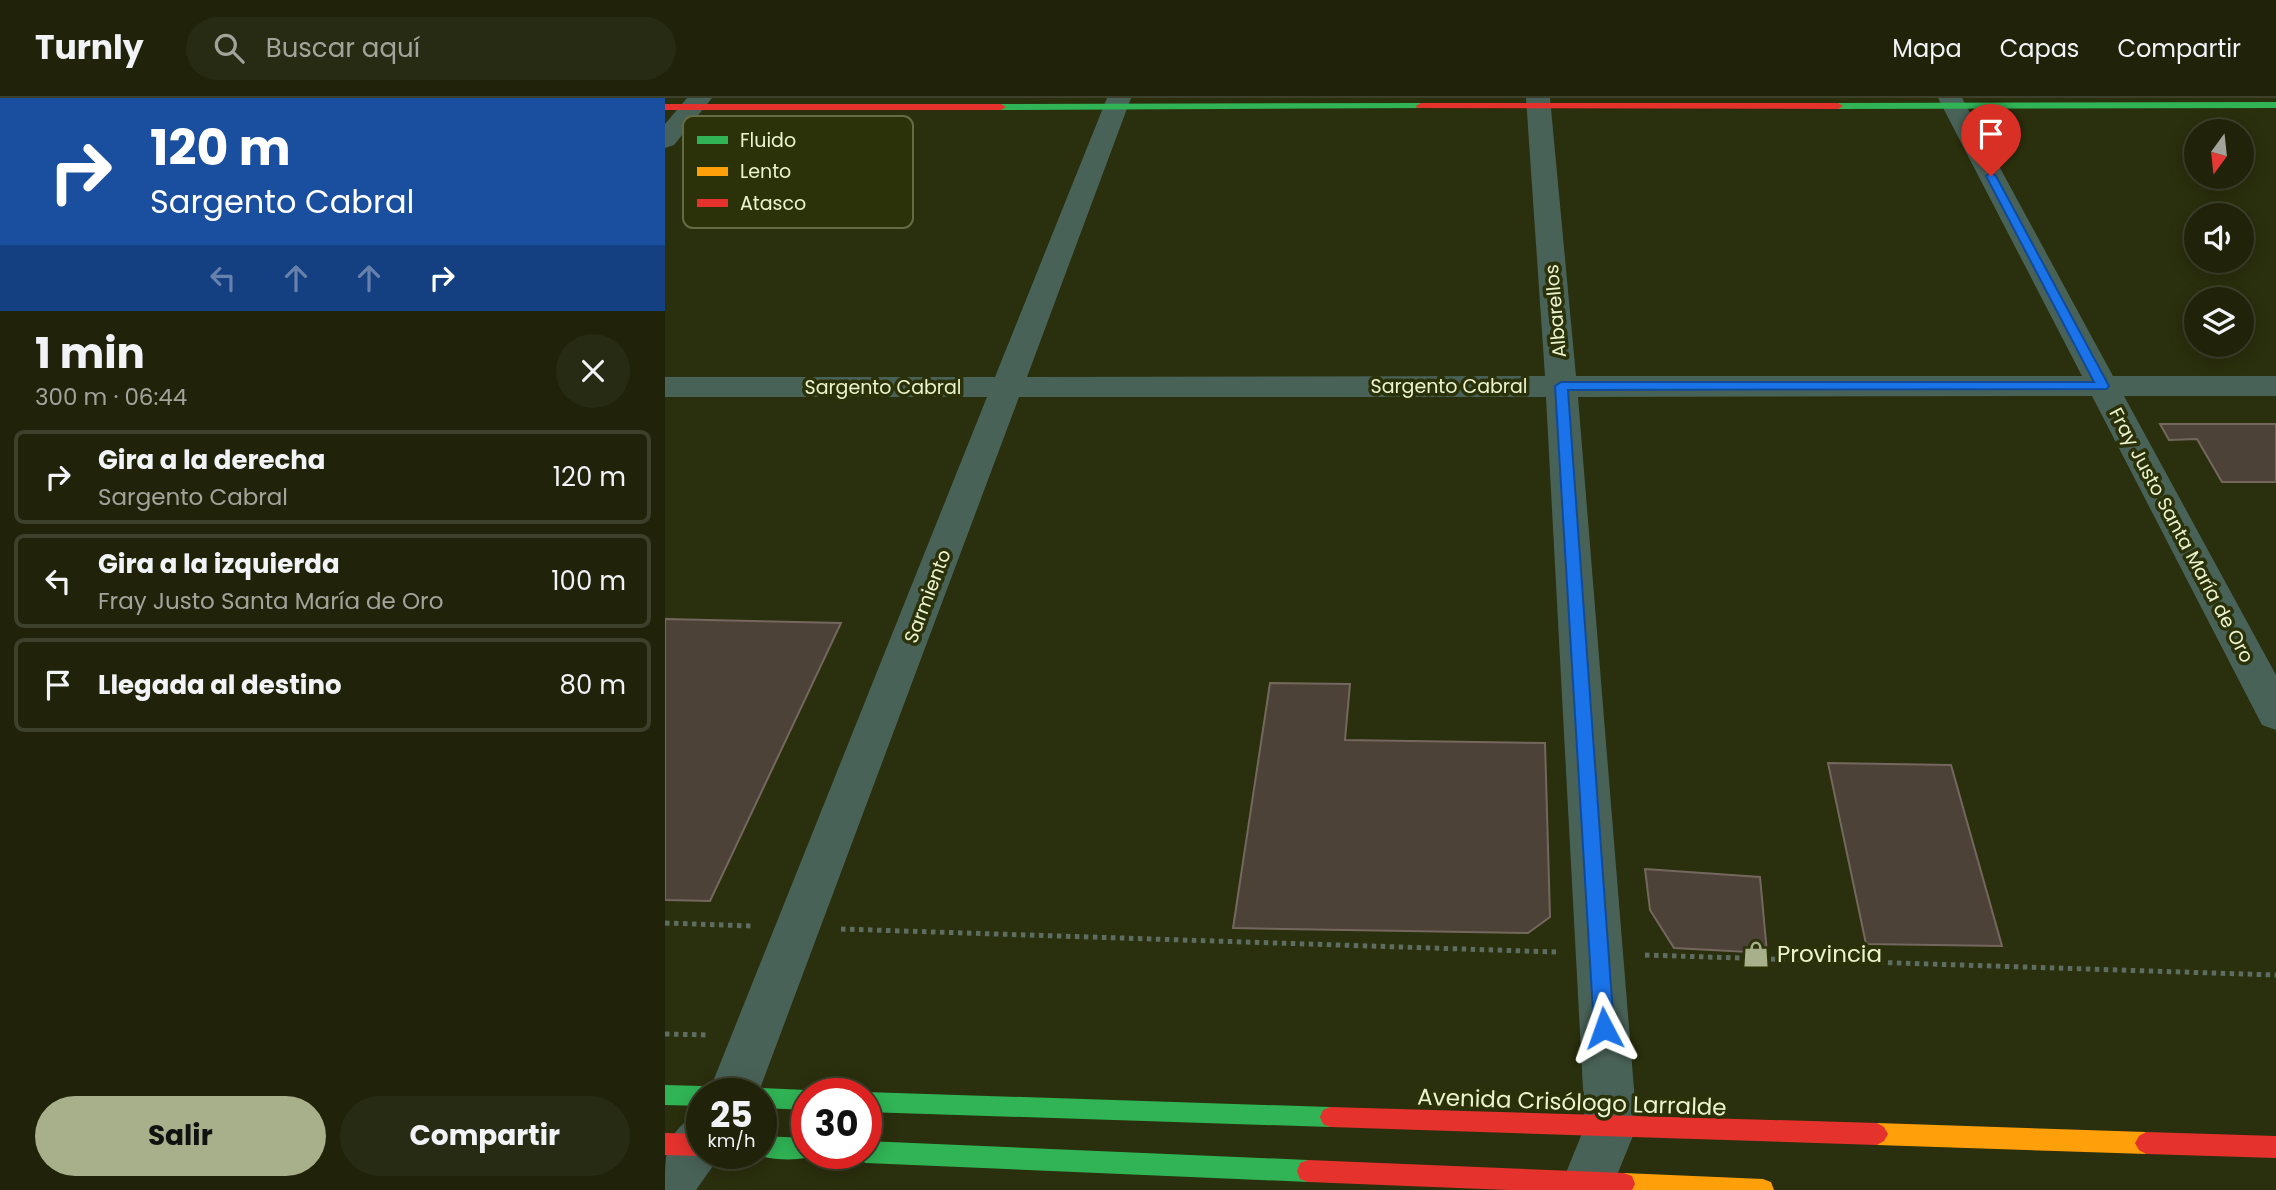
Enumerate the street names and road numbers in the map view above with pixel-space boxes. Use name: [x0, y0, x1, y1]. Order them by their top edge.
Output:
street label: Albarellos: [1538, 263, 1573, 359]
street label: Sargento Cabral: [1371, 373, 1527, 400]
street label: Sargento Cabral: [805, 374, 961, 401]
street label: Fray Justo Santa María de Oro: [2103, 403, 2260, 668]
street label: Sarmiento: [897, 545, 958, 647]
street label: Avenida Crisólogo Larralde: [1417, 1081, 1727, 1123]

